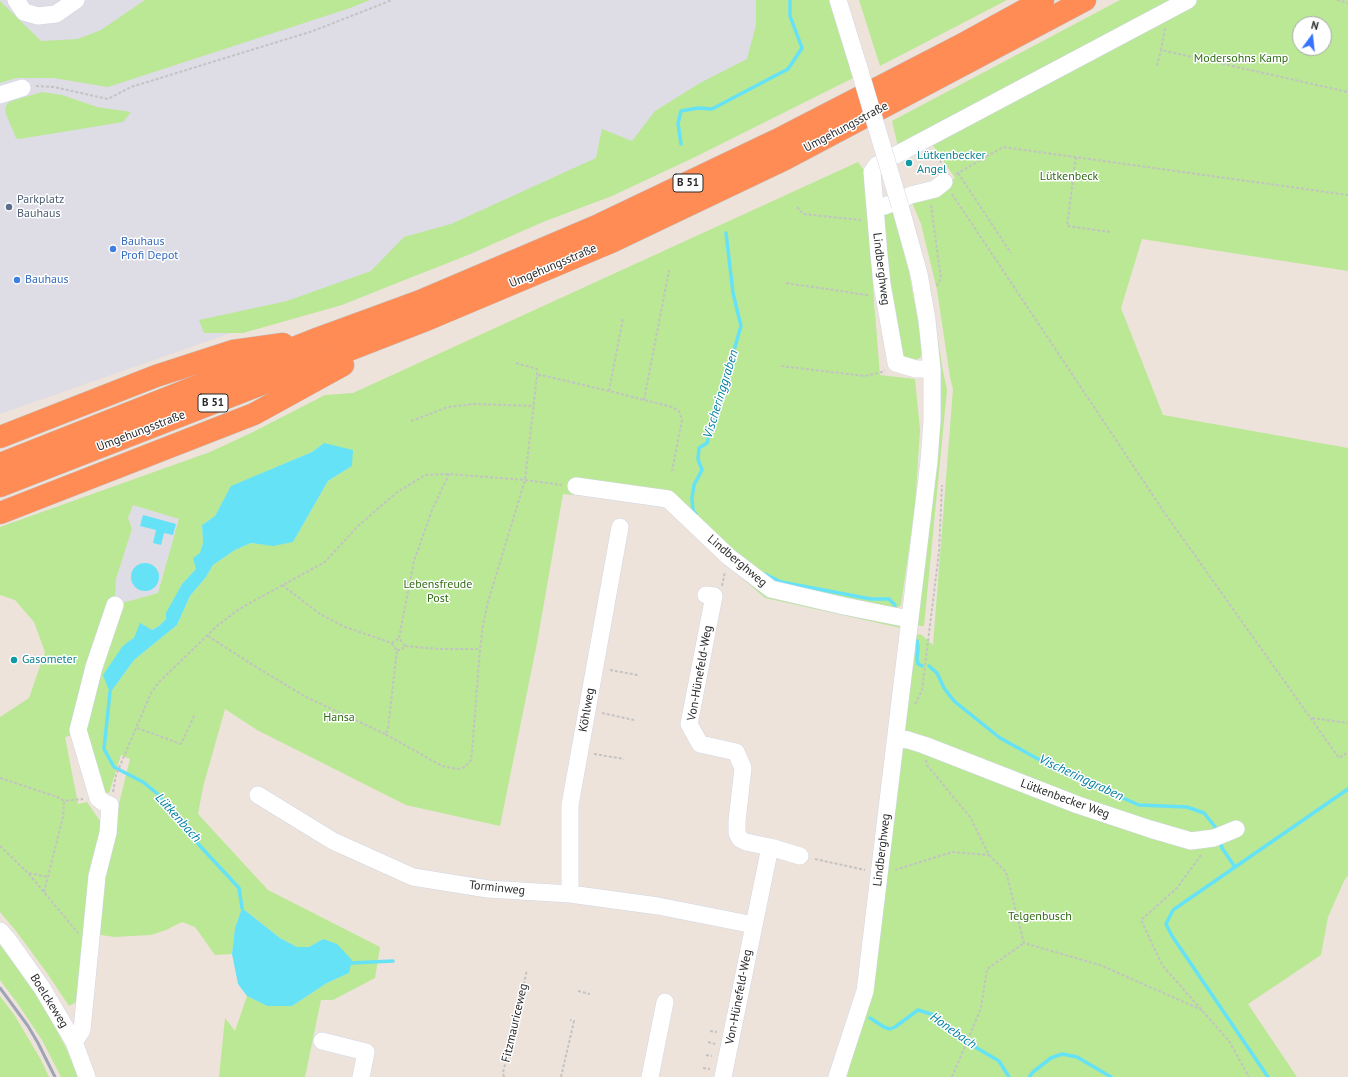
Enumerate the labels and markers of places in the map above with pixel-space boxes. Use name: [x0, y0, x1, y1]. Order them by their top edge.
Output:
place label: Lütkenbecker Angel: [917, 149, 986, 177]
marker: Lütkenbecker Angel: [904, 158, 914, 168]
place label: Parkplatz Bauhaus: [17, 193, 64, 221]
marker: Parkplatz Bauhaus: [4, 202, 14, 212]
place label: Bauhaus Profi Depot: [121, 235, 178, 263]
marker: Bauhaus Profi Depot: [108, 244, 118, 254]
place label: Bauhaus: [25, 273, 68, 287]
marker: Bauhaus: [12, 275, 22, 285]
place label: Gasometer: [22, 653, 77, 667]
marker: Gasometer: [9, 655, 19, 665]

